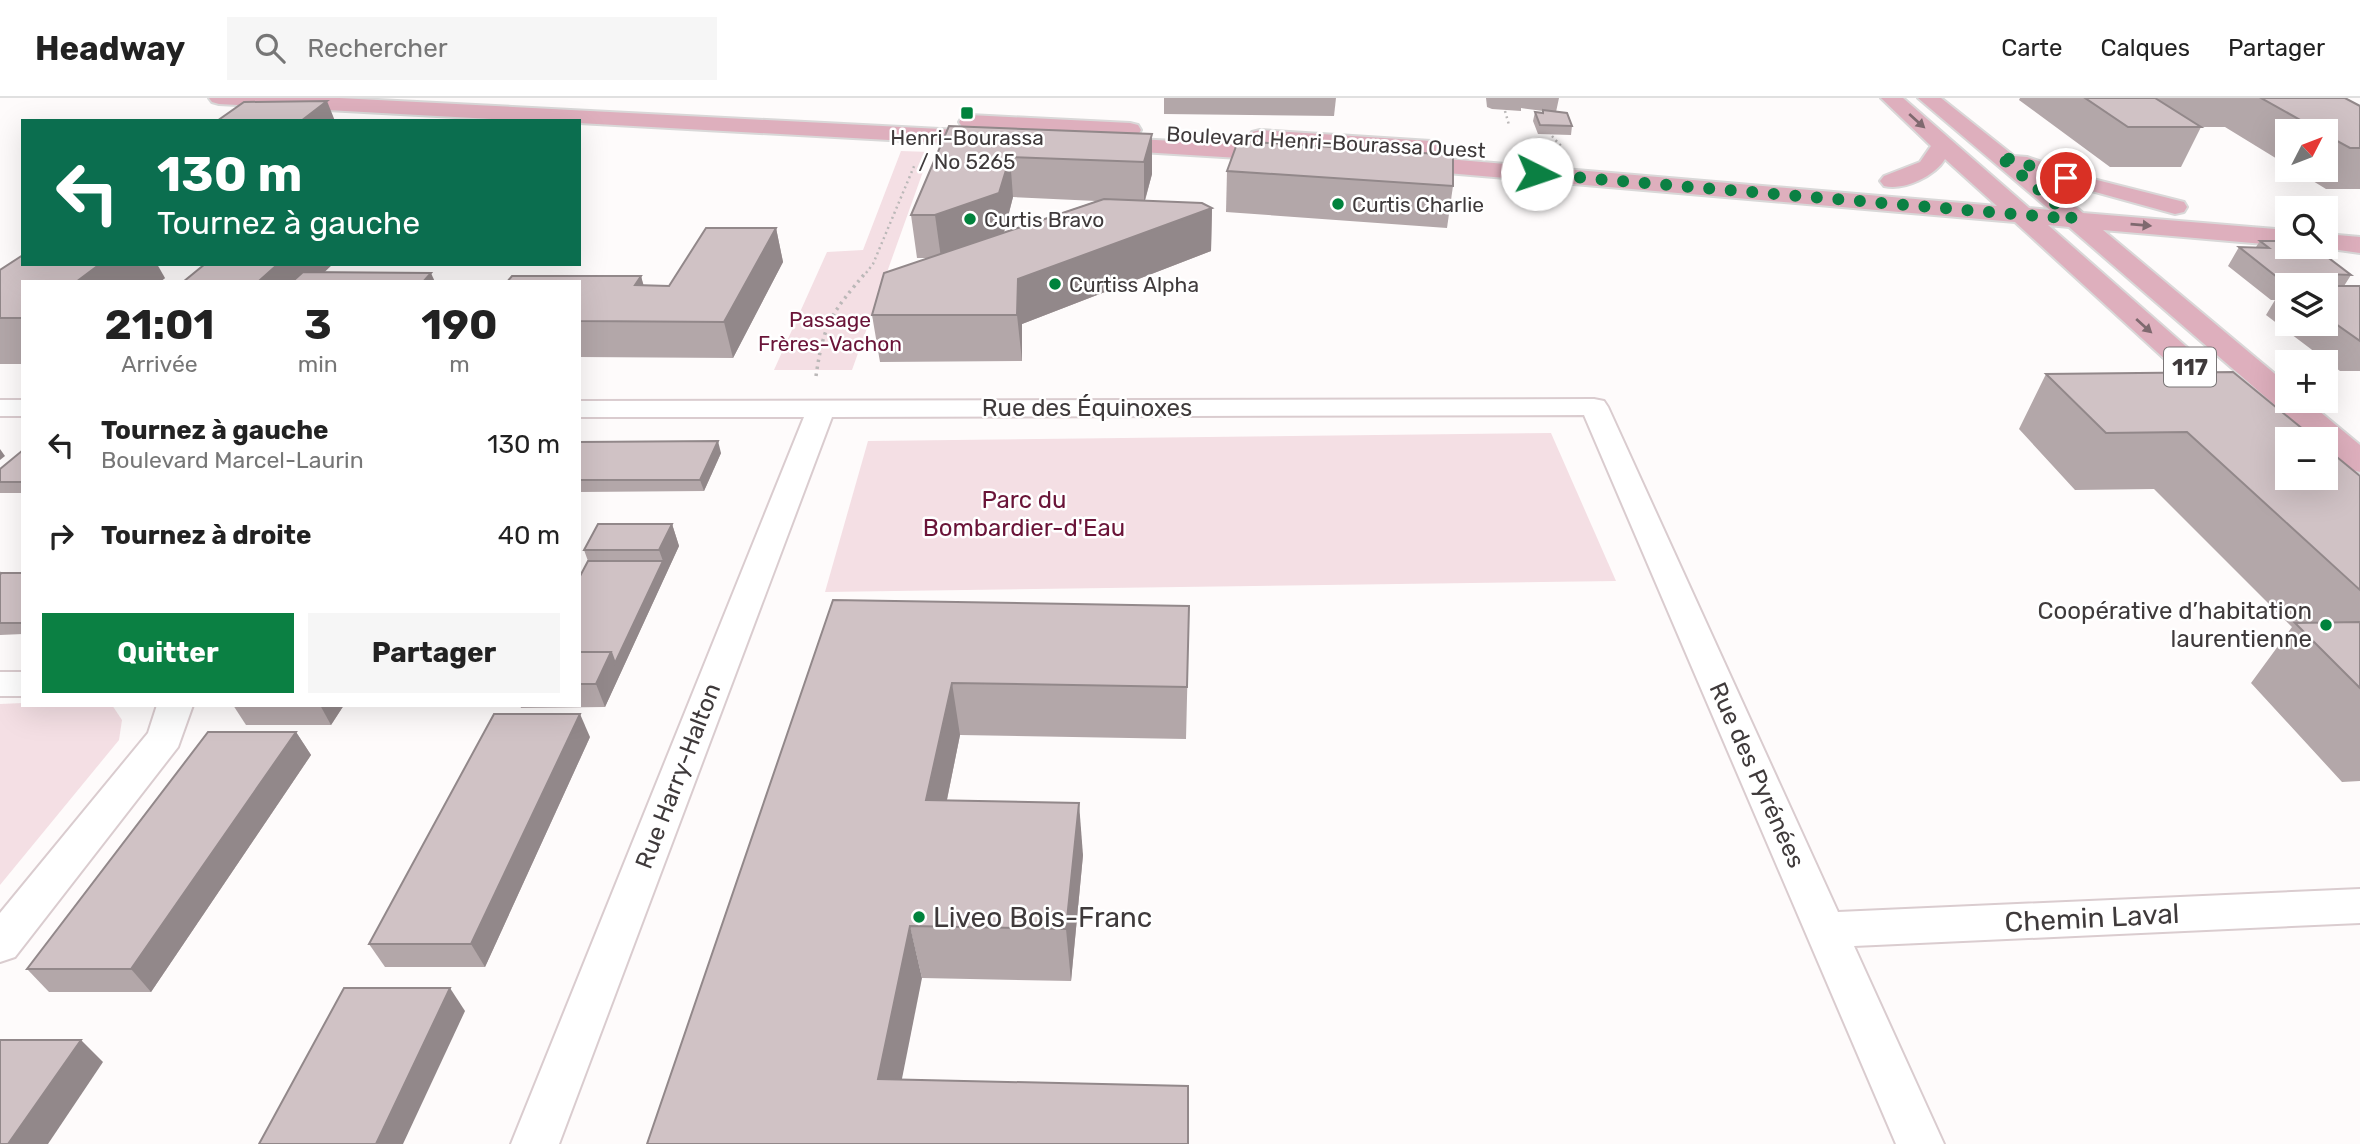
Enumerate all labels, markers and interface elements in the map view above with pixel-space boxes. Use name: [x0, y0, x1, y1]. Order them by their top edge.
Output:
search box: [227, 17, 717, 80]
text: Headway: [35, 29, 185, 68]
icon: search: [251, 29, 289, 67]
text: Rechercher: [307, 33, 448, 64]
text: Carte: [2001, 34, 2062, 62]
text: Calques: [2100, 34, 2190, 62]
text: Partager: [2228, 34, 2325, 62]
marker: Henri-Bourassa / No 5265: [959, 105, 975, 121]
one-way arrow: [1909, 113, 1926, 128]
north arrow: [2275, 119, 2338, 182]
map controls: [2275, 119, 2338, 490]
street label: Boulevard Henri-Bourassa Ouest: [1166, 121, 1486, 163]
place label: Henri-Bourassa / No 5265: [890, 125, 1044, 174]
position arrow: [1500, 137, 1574, 211]
text: 130 m: [157, 145, 302, 203]
icon: left: [42, 147, 133, 238]
pin: [2036, 148, 2096, 208]
icon: arrive: [2047, 159, 2085, 197]
place label: Curtis Charlie: [1352, 192, 1484, 217]
marker: Curtis Charlie: [1330, 196, 1346, 212]
button: search: [2275, 196, 2338, 259]
text: Tournez à gauche: [157, 204, 420, 242]
place label: Curtis Bravo: [984, 207, 1104, 232]
marker: Curtis Bravo: [962, 211, 978, 227]
one-way arrow: [2131, 220, 2153, 231]
place label: Curtiss Alpha: [1069, 272, 1199, 297]
button: layers: [2275, 273, 2338, 336]
marker: Curtiss Alpha: [1047, 276, 1063, 292]
text: 21:01: [104, 300, 214, 350]
text: 3: [304, 300, 332, 350]
text: 190: [421, 300, 498, 350]
park label: Passage Frères-Vachon: [758, 307, 902, 356]
one-way arrow: [2136, 318, 2153, 333]
road number: 117: [2164, 348, 2216, 386]
text: Arrivée: [121, 350, 198, 378]
text: min: [298, 350, 338, 378]
text: m: [449, 350, 470, 378]
button: +: [2275, 350, 2338, 413]
street label: Rue des Équinoxes: [982, 394, 1192, 422]
text: Tournez à gauche: [101, 415, 329, 446]
icon: left: [42, 426, 80, 464]
button: −: [2275, 427, 2338, 490]
text: 130 m: [487, 429, 560, 460]
text: Boulevard Marcel-Laurin: [101, 446, 364, 474]
park label: Parc du Bombardier-d'Eau: [923, 486, 1125, 542]
icon: right: [42, 517, 80, 555]
text: Tournez à droite: [101, 520, 311, 551]
text: 40 m: [498, 520, 560, 551]
place label: Coopérative d’habitation laurentienne: [2038, 597, 2312, 653]
button: Quitter: [42, 613, 294, 693]
button: Partager: [308, 613, 560, 693]
marker: Coopérative d’habitation laurentienne: [2318, 617, 2334, 633]
street label: Rue des Pyrénées: [1704, 678, 1810, 872]
street label: Rue Harry-Halton: [630, 679, 726, 873]
street label: Chemin Laval: [2004, 897, 2180, 939]
place label: Liveo Bois-Franc: [933, 901, 1152, 934]
marker: Liveo Bois-Franc: [911, 909, 927, 925]

